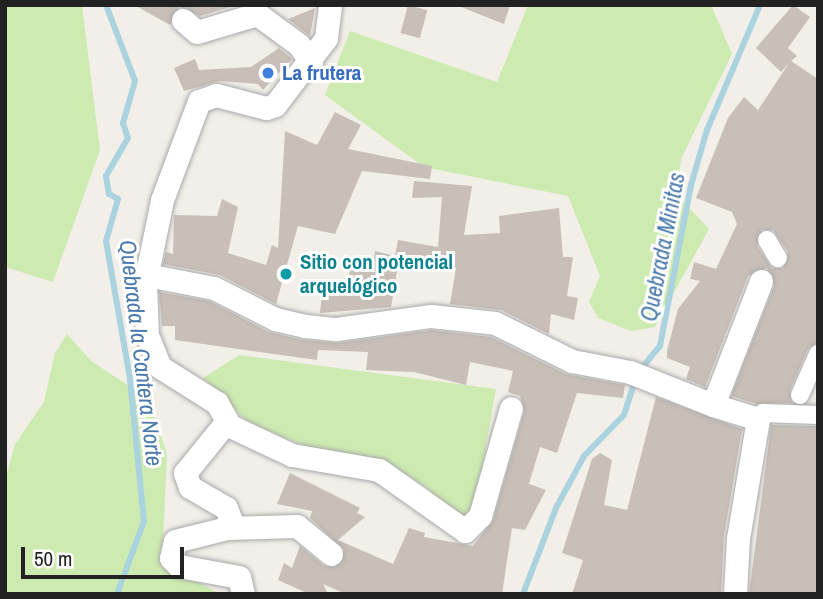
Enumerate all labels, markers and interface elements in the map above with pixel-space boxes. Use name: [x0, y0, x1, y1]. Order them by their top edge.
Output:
place label: La frutera: [282, 60, 361, 86]
marker: La frutera: [260, 65, 276, 81]
water label: Quebrada Minitas: [635, 170, 691, 324]
water label: Quebrada la Cantera Norte: [113, 238, 169, 468]
place label: Sitio con potencial arquelógico: [300, 249, 453, 299]
marker: Sitio con potencial arquelógico: [278, 266, 294, 282]
scale bar: [24, 532, 187, 576]
text: 50 m: [34, 544, 72, 573]

